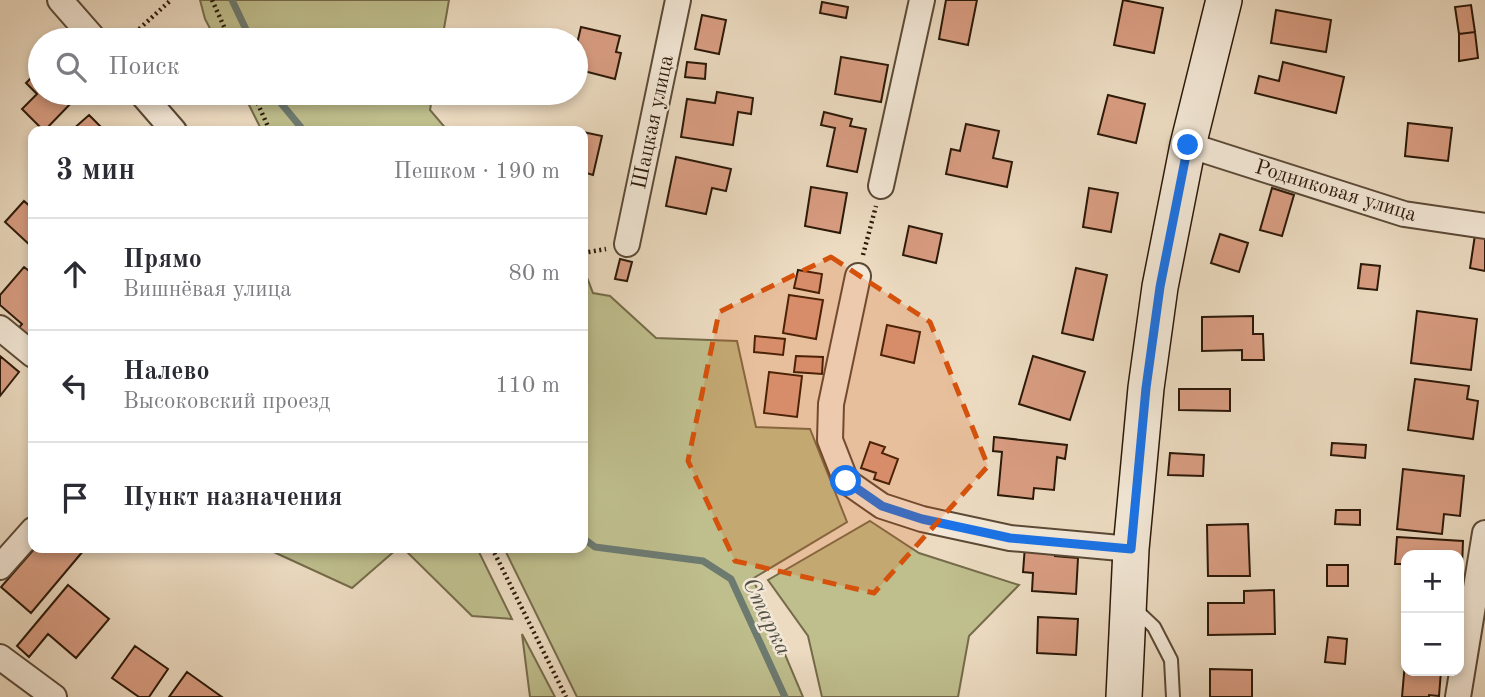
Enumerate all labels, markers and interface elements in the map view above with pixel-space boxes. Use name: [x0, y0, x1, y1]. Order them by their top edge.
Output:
search box: [28, 28, 588, 105]
icon: search: [52, 48, 90, 86]
street label: Шацкая улица: [629, 53, 678, 191]
text: Поиск: [108, 54, 180, 80]
route end: [1172, 129, 1203, 160]
text: 3 мин: [56, 156, 135, 186]
street label: Родниковая улица: [1252, 157, 1419, 226]
text: Пешком · 190 m: [394, 160, 560, 183]
text: Прямо: [123, 247, 202, 273]
icon: ahead: [56, 255, 94, 293]
text: 80 m: [509, 262, 560, 285]
text: Вишнёвая улица: [123, 278, 292, 301]
text: Налево: [123, 359, 210, 385]
icon: left: [56, 367, 94, 405]
text: 110 m: [495, 374, 560, 397]
text: Высоковский проезд: [123, 390, 330, 413]
route start: [830, 465, 861, 496]
icon: arrive: [56, 479, 94, 517]
text: Пункт назначения: [123, 485, 342, 511]
map controls: [1401, 550, 1464, 676]
button: +: [1401, 550, 1464, 613]
water label: Старка: [737, 574, 795, 660]
button: −: [1401, 613, 1464, 676]

